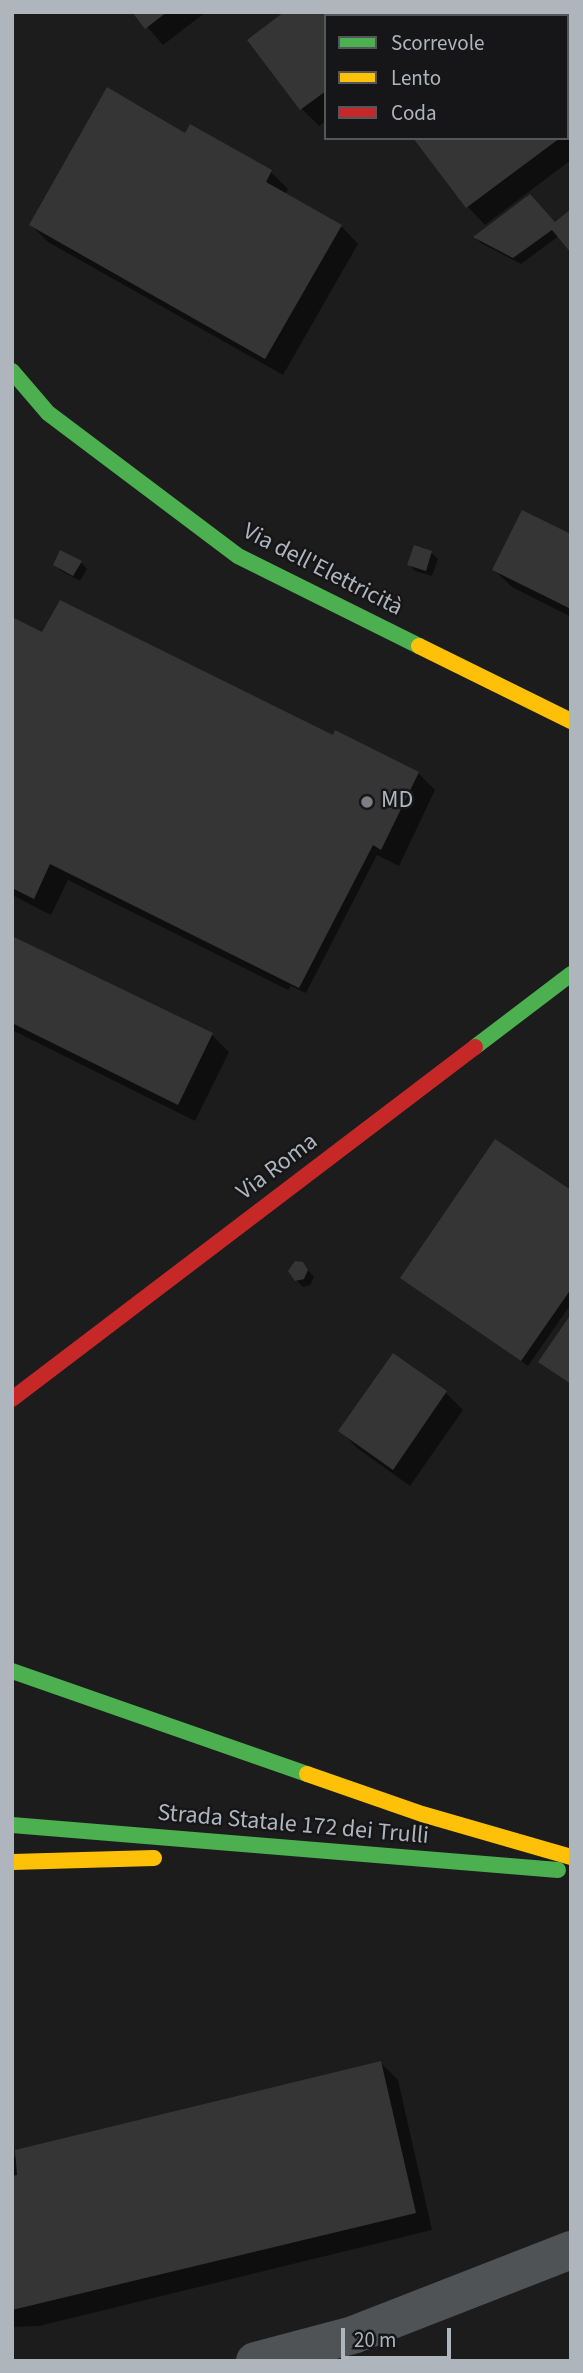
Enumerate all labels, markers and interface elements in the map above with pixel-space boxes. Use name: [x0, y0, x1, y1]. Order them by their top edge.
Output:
legend: [324, 14, 569, 140]
text: Scorrevole: [391, 28, 485, 58]
text: Lento: [391, 63, 441, 93]
text: Coda: [391, 98, 437, 128]
street label: Via dell'Elettricità: [237, 518, 407, 624]
place label: MD: [381, 788, 413, 816]
marker: MD: [359, 794, 375, 810]
street label: Via Roma: [232, 1128, 324, 1208]
street label: Strada Statale 172 dei Trulli: [156, 1800, 430, 1852]
scale bar: [345, 2314, 455, 2358]
text: 20 m: [354, 2325, 396, 2355]

